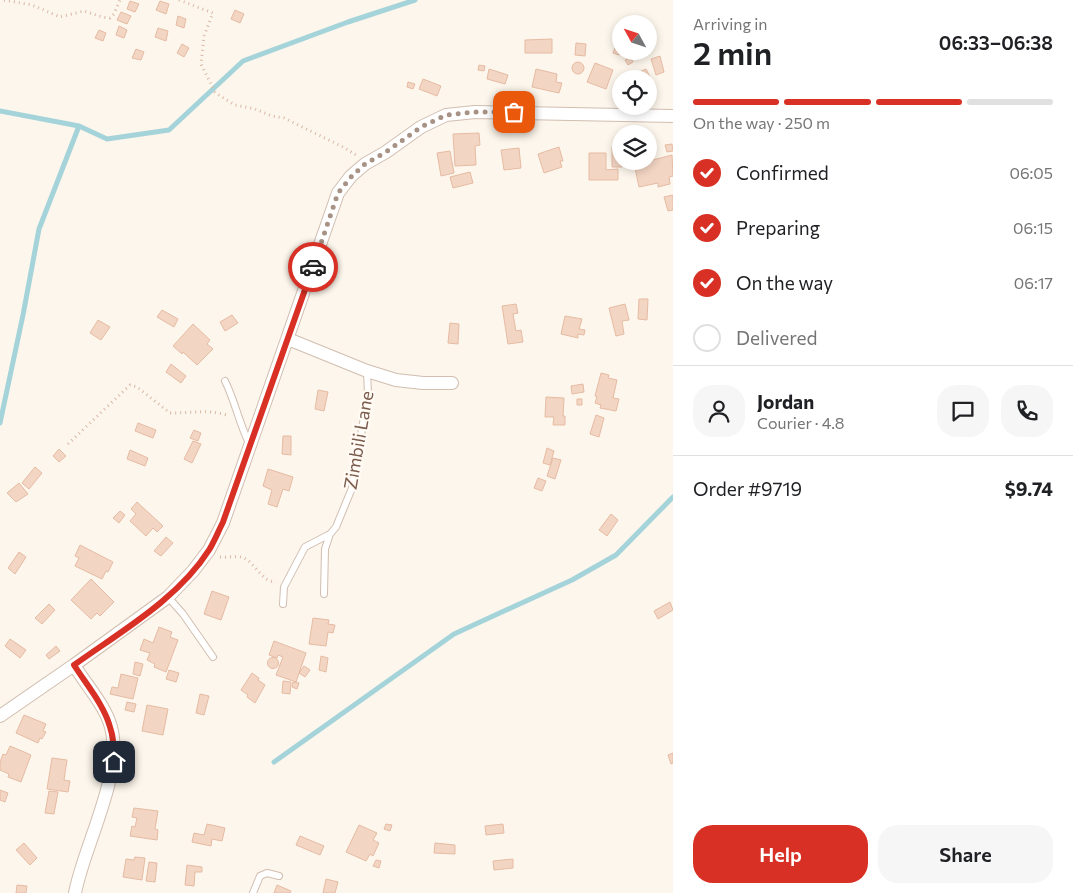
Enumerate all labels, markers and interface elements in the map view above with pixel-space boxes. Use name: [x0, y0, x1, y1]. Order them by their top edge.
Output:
text: Arriving in: [693, 14, 767, 33]
north arrow: [612, 15, 658, 60]
map controls: [612, 15, 657, 170]
text: 06:33–06:38: [939, 31, 1053, 54]
text: 2 min: [693, 32, 772, 72]
button: locate: [612, 70, 657, 115]
pin: [493, 91, 535, 133]
icon: bag: [500, 98, 528, 126]
text: On the way · 250 m: [693, 113, 830, 132]
button: layers: [612, 125, 657, 170]
icon: check: [693, 159, 721, 187]
text: Confirmed: [736, 161, 829, 184]
text: 06:05: [1009, 163, 1053, 182]
icon: check: [693, 214, 721, 242]
text: Preparing: [736, 216, 820, 239]
text: 06:15: [1013, 218, 1053, 237]
courier: [288, 242, 338, 292]
icon: car: [299, 253, 327, 281]
icon: check: [693, 269, 721, 297]
text: On the way: [736, 271, 833, 294]
text: 06:17: [1014, 273, 1053, 292]
text: Delivered: [736, 326, 817, 349]
button: person: [693, 385, 745, 437]
button: chat: [937, 385, 989, 437]
button: phone: [1001, 385, 1053, 437]
street label: Zimbili Lane: [338, 389, 378, 491]
text: Jordan: [757, 390, 814, 413]
text: Courier · 4.8: [757, 413, 844, 432]
text: Order #9719: [693, 477, 802, 500]
text: $9.74: [1005, 477, 1053, 500]
pin: [93, 741, 135, 783]
icon: home: [100, 748, 128, 776]
button: Help: [693, 825, 868, 883]
button: Share: [878, 825, 1053, 883]

